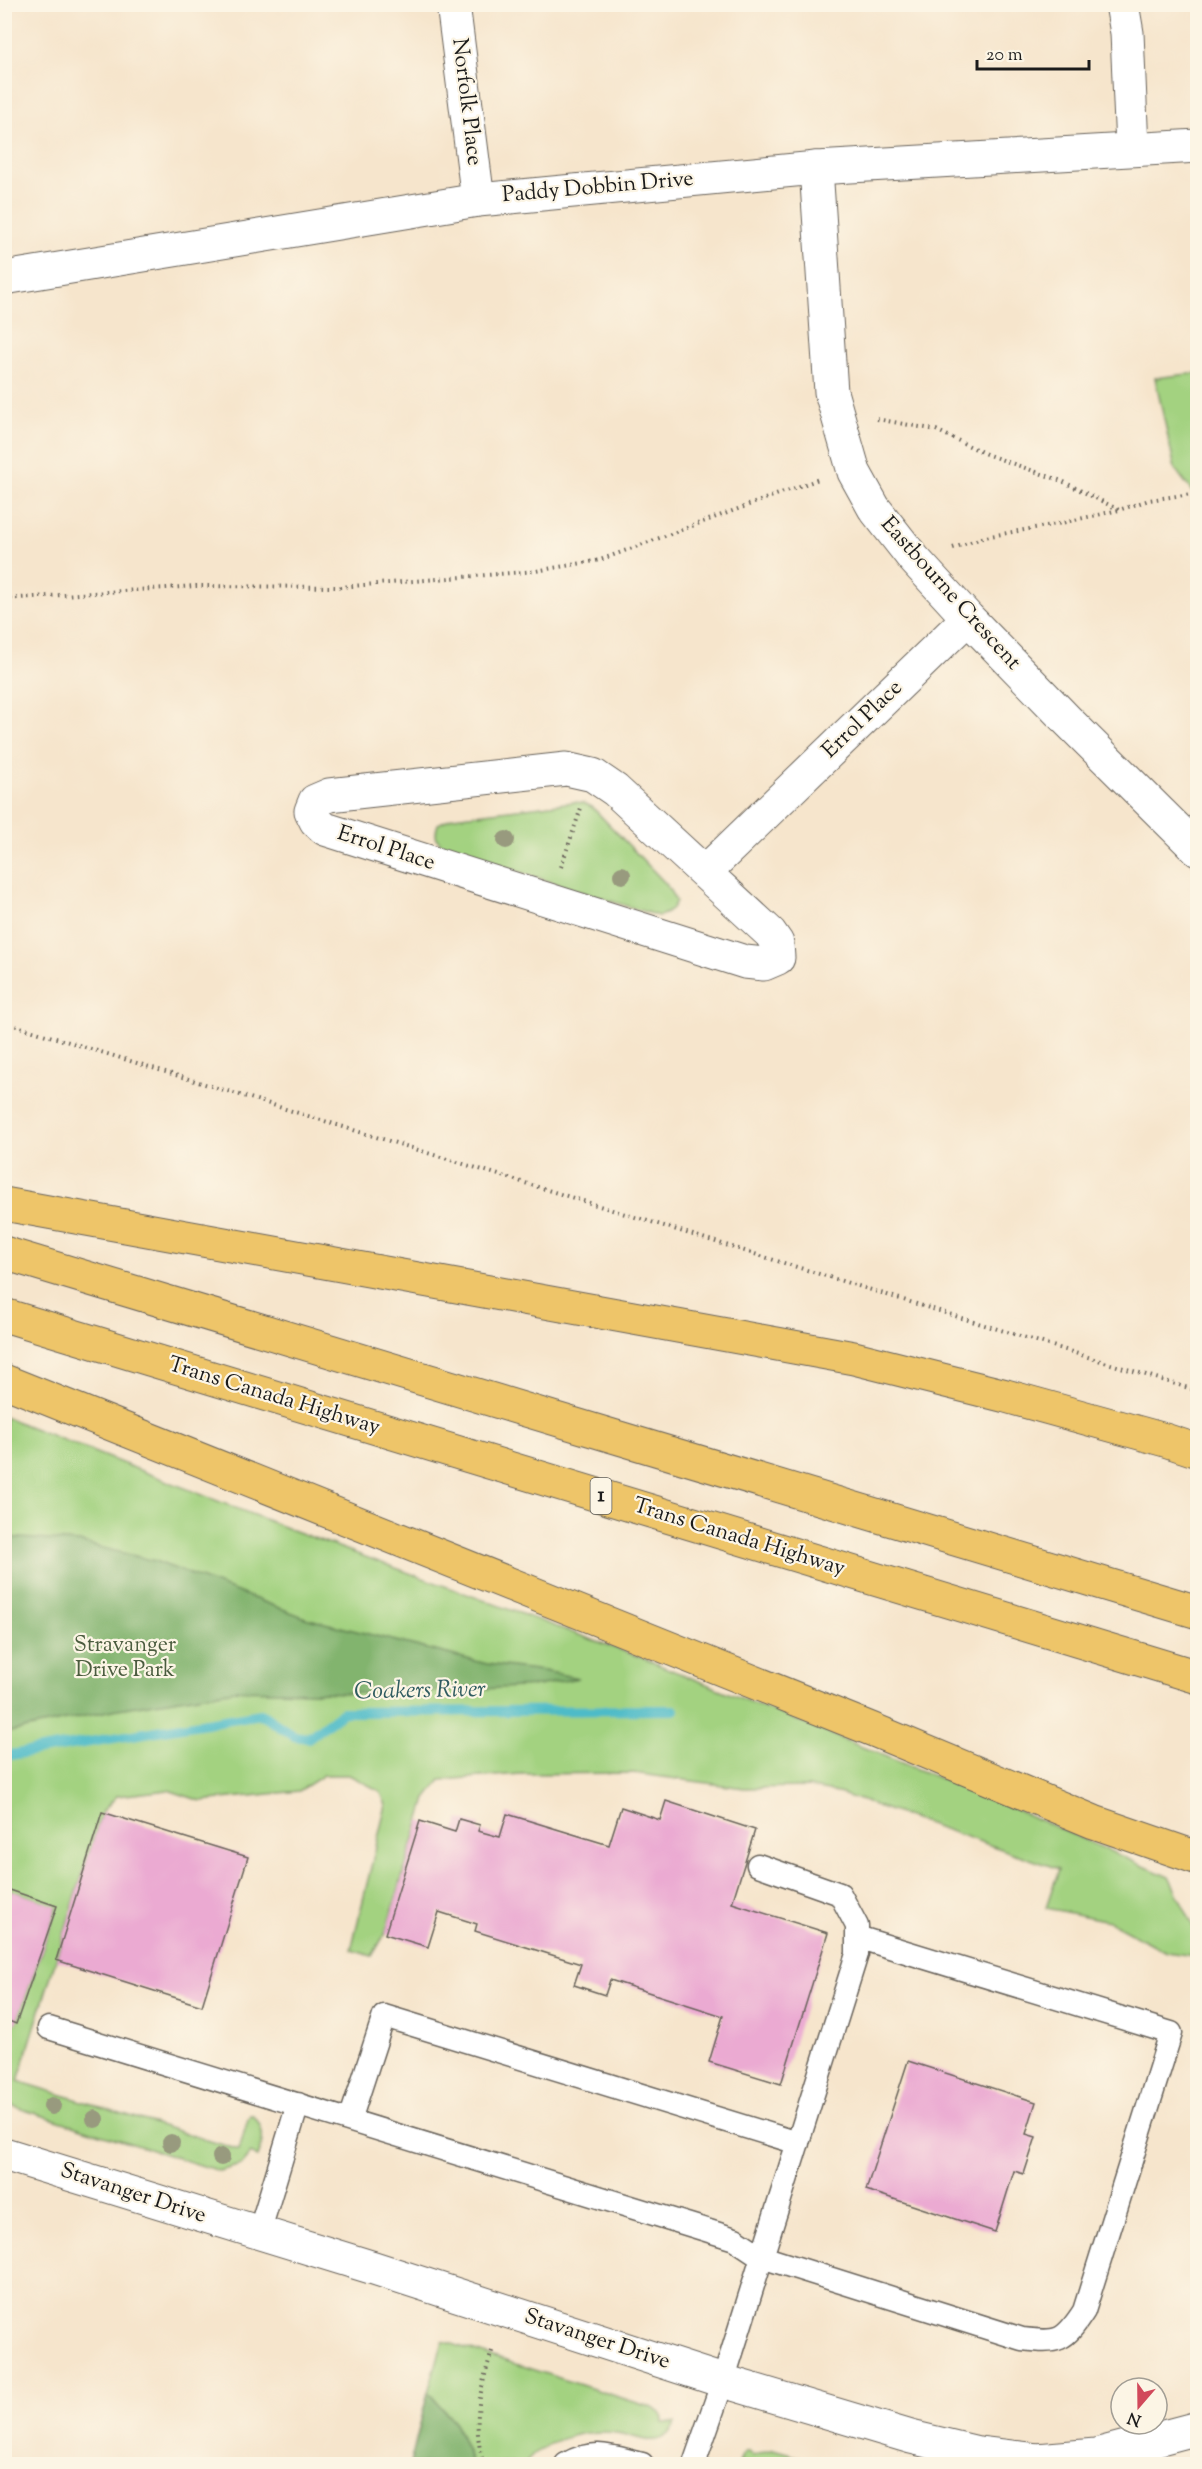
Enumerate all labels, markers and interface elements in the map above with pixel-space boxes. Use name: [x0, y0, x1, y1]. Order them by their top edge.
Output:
scale bar: [977, 33, 1090, 71]
street label: Norfolk Place: [442, 36, 490, 168]
text: 20 m: [986, 43, 1023, 69]
street label: Paddy Dobbin Drive: [501, 164, 695, 212]
street label: Eastbourne Crescent: [872, 510, 1028, 678]
street label: Errol Place: [816, 673, 910, 767]
street label: Errol Place: [333, 818, 439, 880]
street label: Trans Canada Highway: [164, 1350, 384, 1444]
road number: 1: [590, 1478, 612, 1514]
street label: Trans Canada Highway: [629, 1491, 849, 1585]
park label: Stravanger Drive Park: [74, 1630, 176, 1687]
water label: Coakers River: [354, 1673, 487, 1709]
street label: Stavanger Drive: [56, 2155, 210, 2233]
street label: Stavanger Drive: [520, 2301, 674, 2379]
north arrow: [1109, 2376, 1169, 2436]
text: N: [1125, 2405, 1145, 2431]

